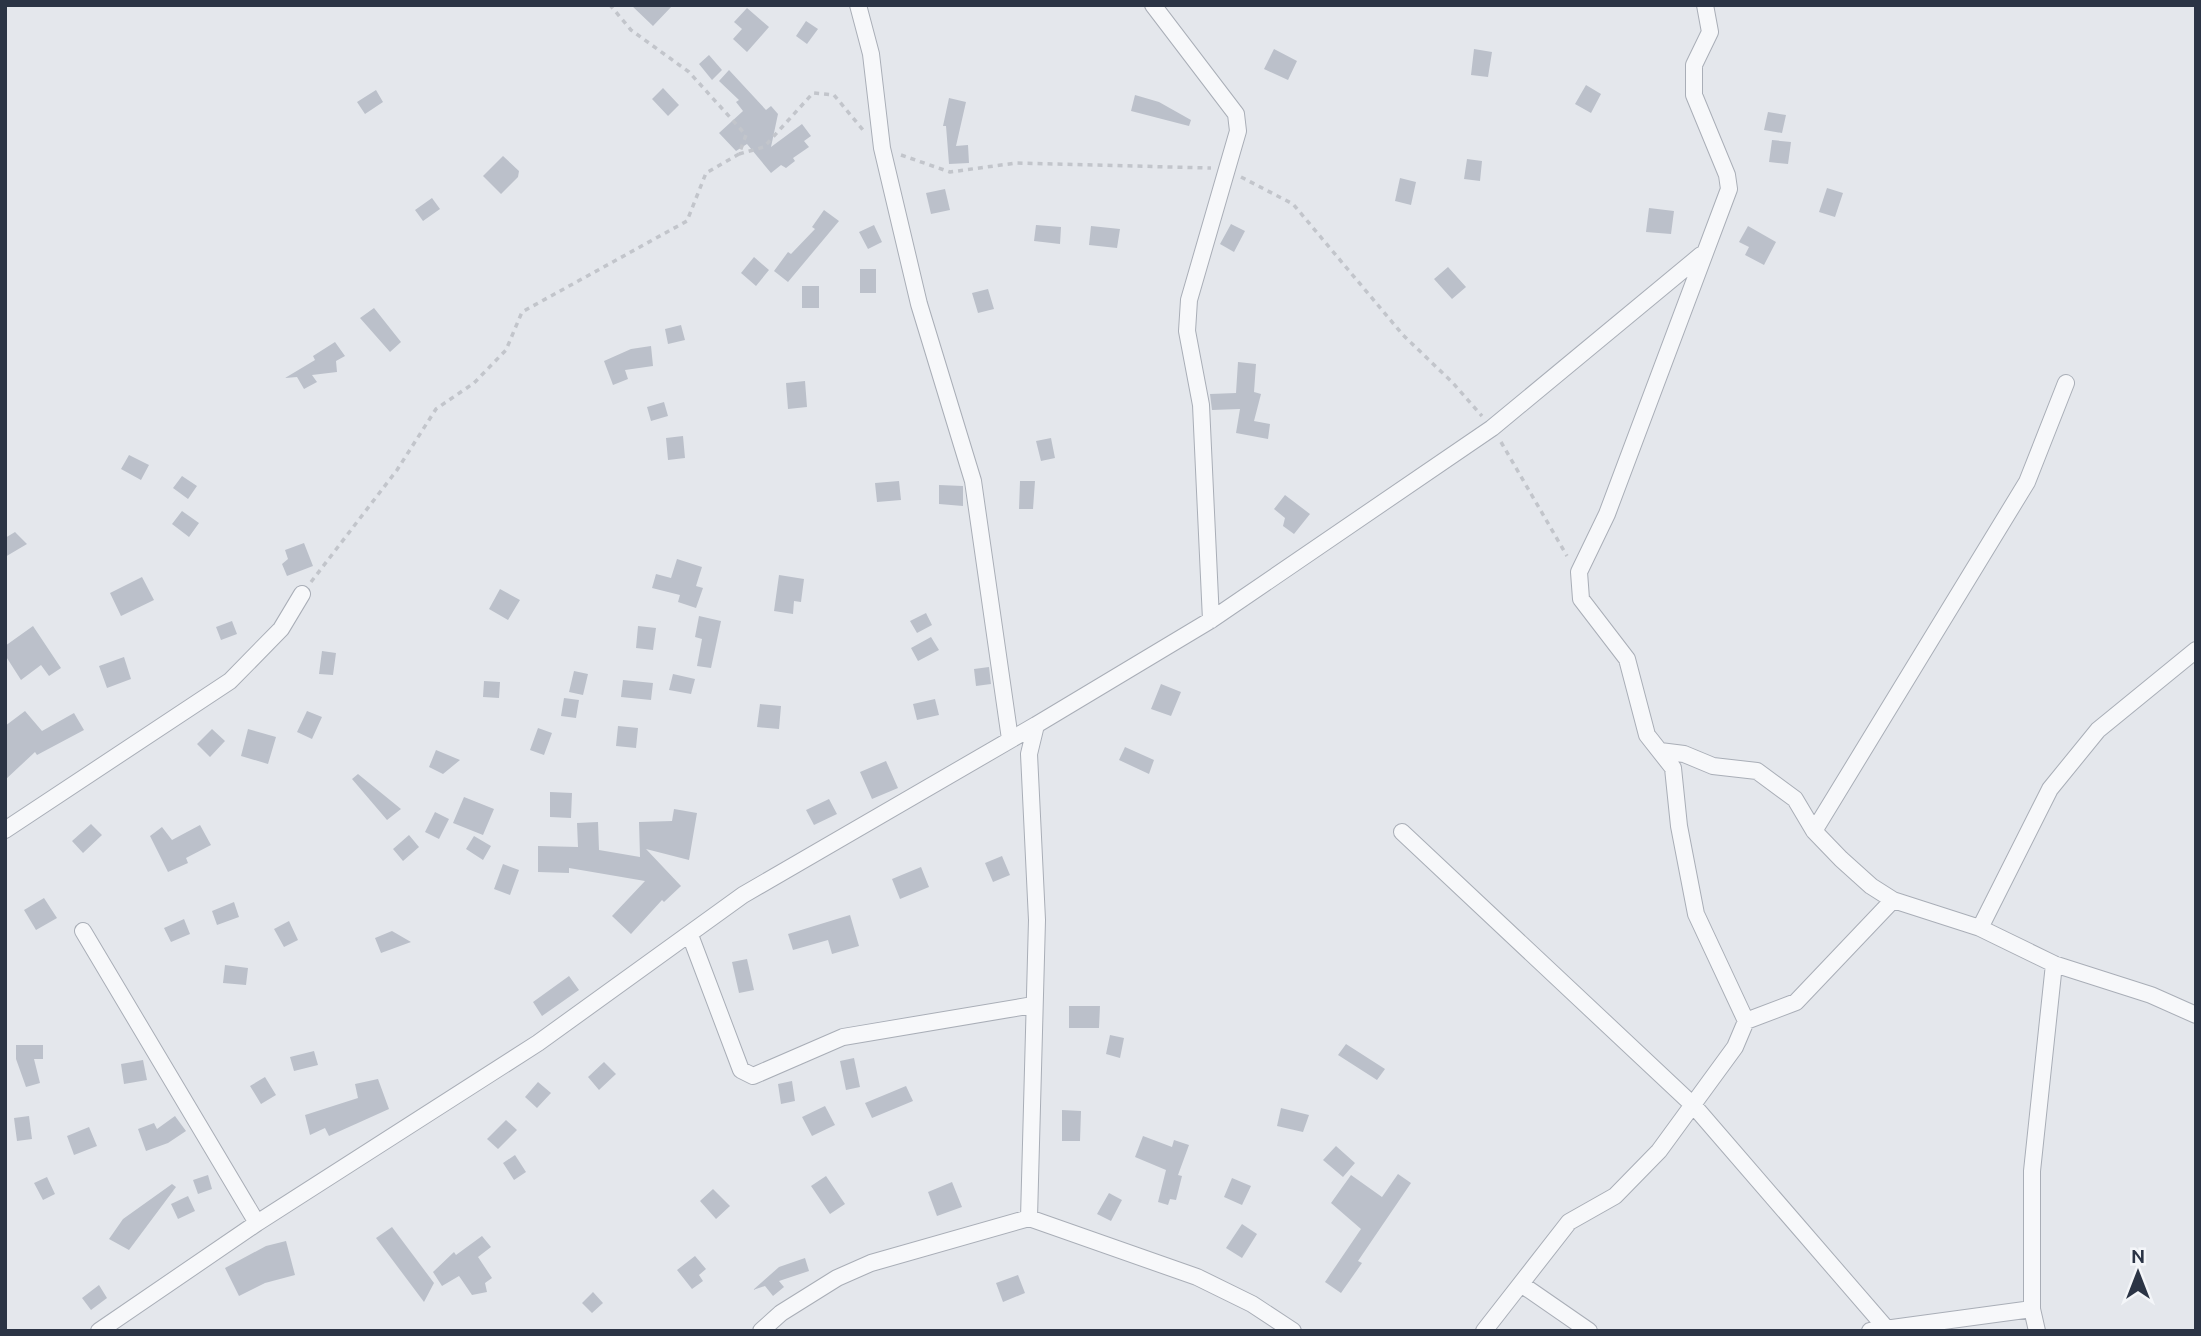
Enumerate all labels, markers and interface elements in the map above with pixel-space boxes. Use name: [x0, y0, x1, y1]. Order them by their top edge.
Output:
north arrow: [2103, 1238, 2173, 1308]
text: N: [2131, 1245, 2145, 1267]

